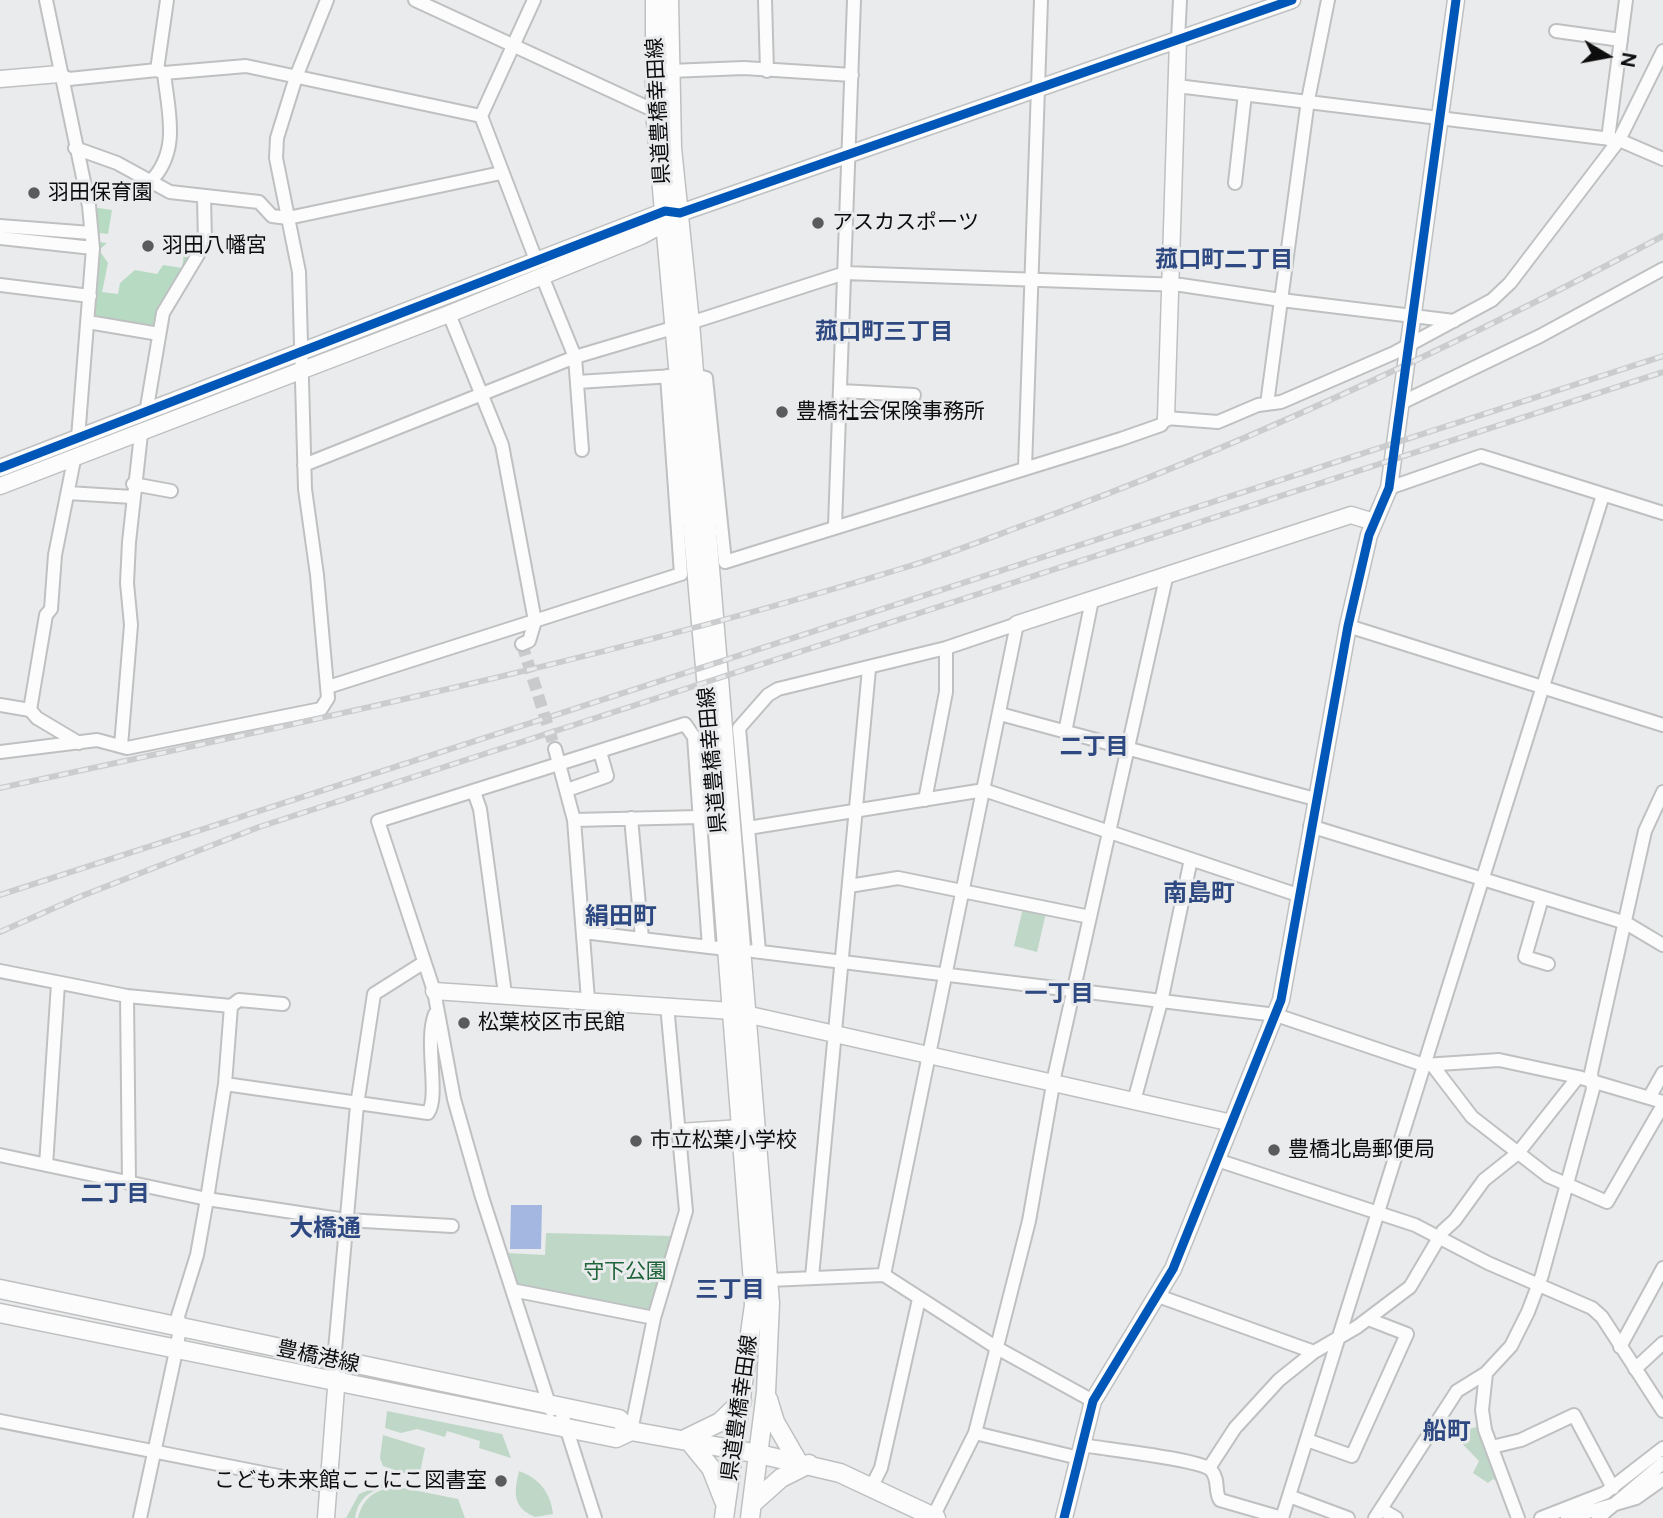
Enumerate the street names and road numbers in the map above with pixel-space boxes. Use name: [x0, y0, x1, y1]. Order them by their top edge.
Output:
street label: 県道豊橋幸田線: [643, 37, 675, 185]
street label: 県道豊橋幸田線: [694, 686, 732, 834]
street label: 県道豊橋幸田線: [717, 1333, 763, 1483]
street label: 豊橋港線: [274, 1336, 362, 1378]

